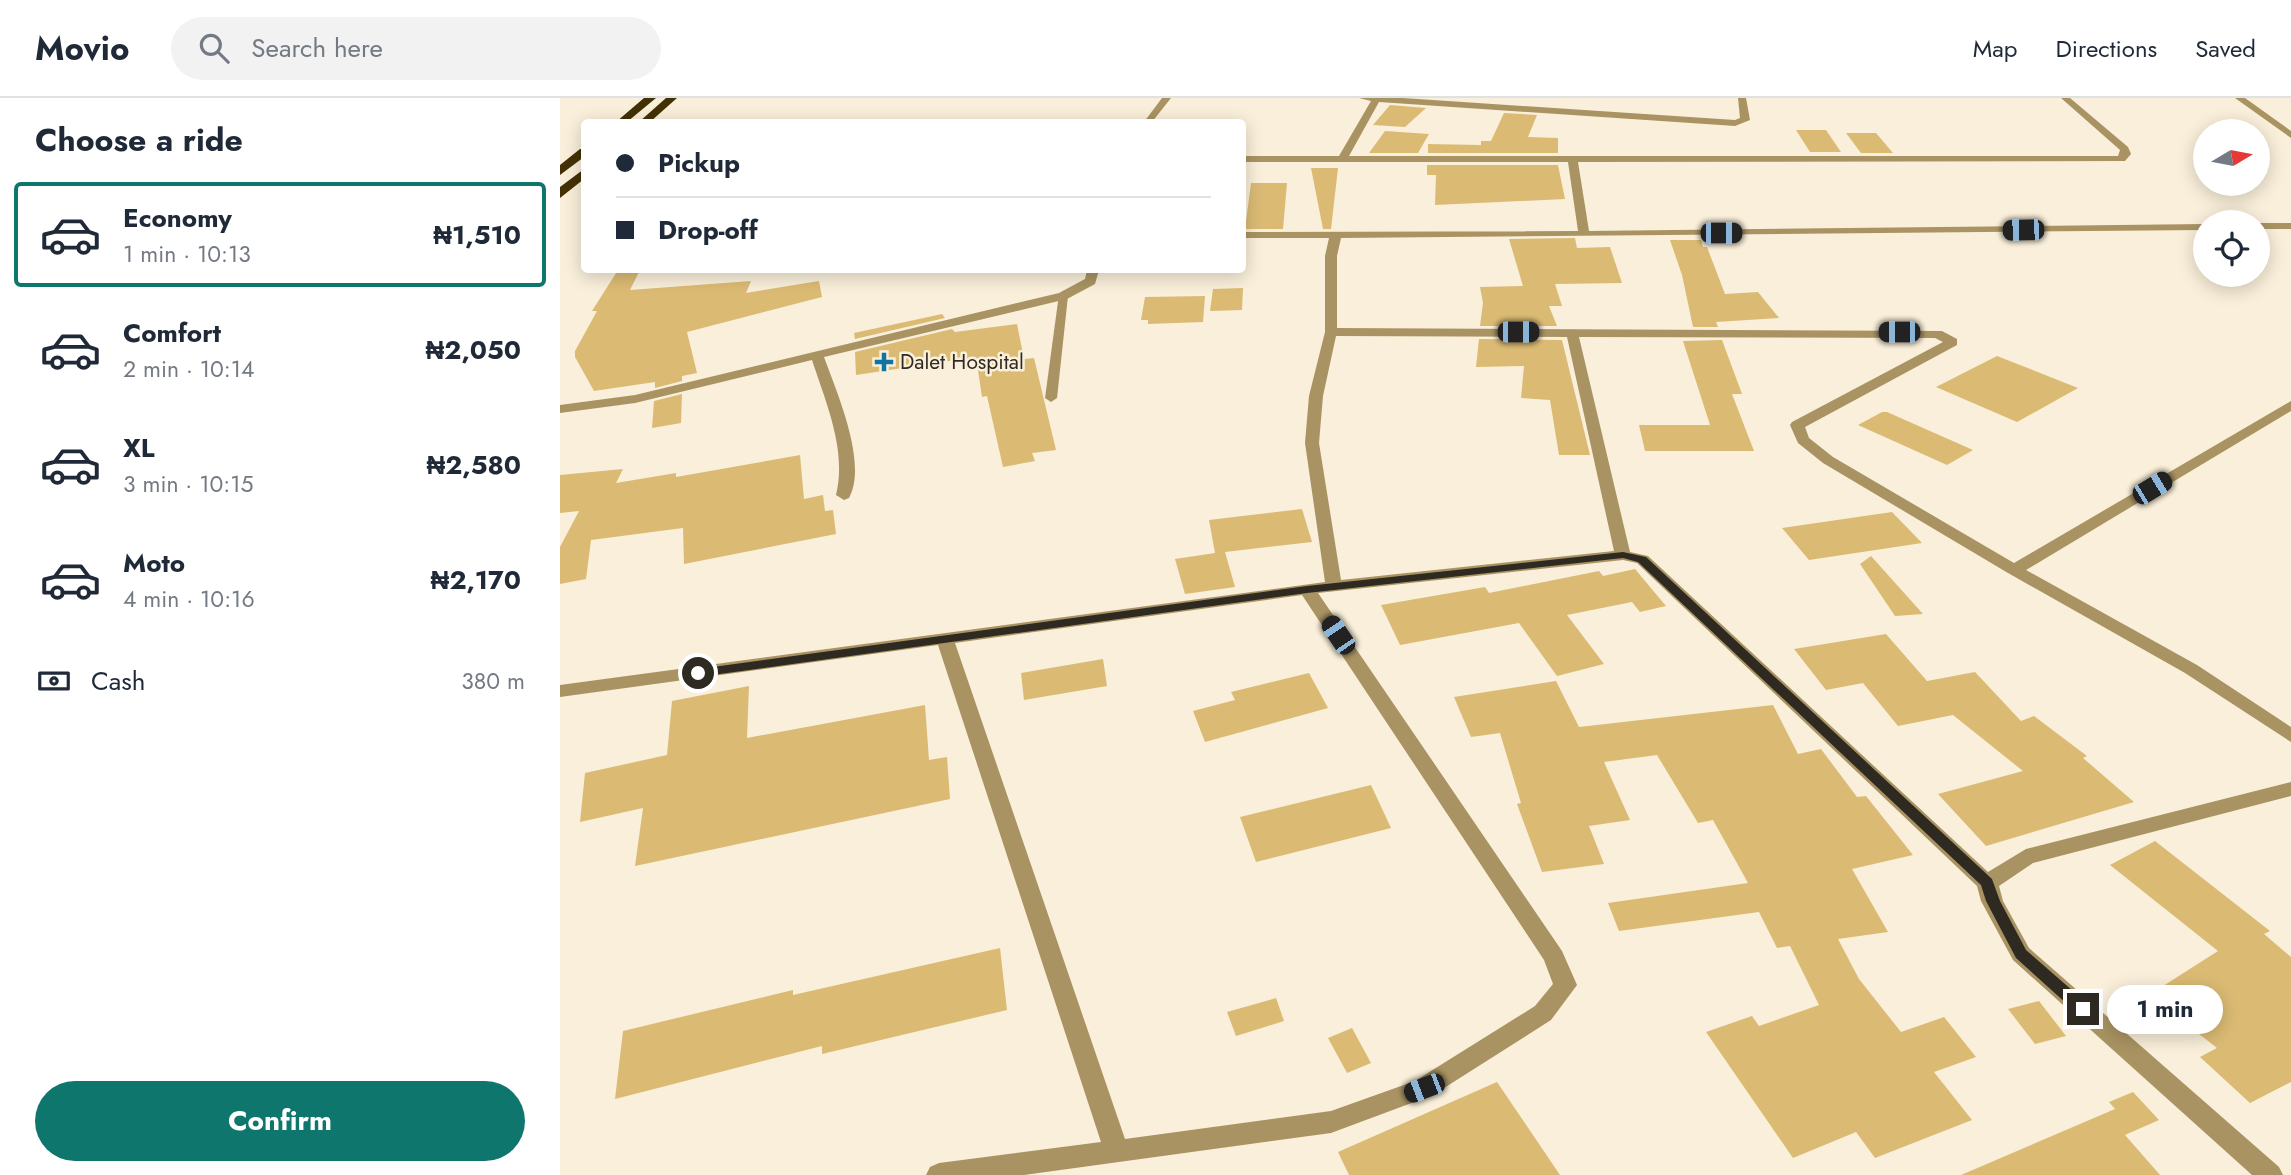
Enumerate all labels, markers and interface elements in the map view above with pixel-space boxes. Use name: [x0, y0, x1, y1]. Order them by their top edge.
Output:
search box: [171, 17, 661, 80]
text: Movio: [35, 25, 129, 72]
icon: search: [195, 29, 233, 67]
text: Search here: [251, 29, 383, 67]
text: Map: [1973, 31, 2018, 66]
text: Directions: [2056, 31, 2157, 66]
text: Saved: [2195, 31, 2256, 66]
text: Choose a ride: [35, 117, 243, 163]
north arrow: [2193, 119, 2270, 196]
map controls: [2193, 119, 2270, 287]
text: Pickup: [658, 144, 740, 182]
text: Economy: [123, 199, 232, 237]
icon: car: [39, 203, 102, 266]
button: locate: [2193, 210, 2270, 287]
text: Drop-off: [658, 211, 758, 249]
text: ₦1,510: [433, 216, 521, 254]
car: [2002, 219, 2045, 241]
car: [1701, 223, 1743, 244]
text: 1 min · 10:13: [123, 237, 251, 271]
text: Comfort: [123, 314, 221, 352]
icon: car: [39, 318, 102, 381]
car: [1498, 322, 1540, 343]
car: [1879, 322, 1921, 343]
text: ₦2,050: [426, 331, 521, 369]
place label: Dalet Hospital: [900, 347, 1024, 377]
text: 2 min · 10:14: [123, 352, 255, 386]
marker: Dalet Hospital: [874, 352, 894, 372]
text: XL: [123, 429, 155, 467]
icon: car: [39, 433, 102, 496]
text: ₦2,580: [426, 446, 521, 484]
text: 3 min · 10:15: [123, 467, 254, 501]
car: [2129, 468, 2176, 508]
text: Moto: [123, 544, 185, 582]
icon: car: [39, 548, 102, 611]
text: ₦2,170: [431, 561, 521, 599]
text: 4 min · 10:16: [123, 582, 255, 616]
car: [1318, 612, 1359, 658]
route start: [682, 657, 714, 689]
icon: cash: [35, 662, 73, 700]
text: Cash: [91, 662, 145, 700]
text: 380 m: [461, 664, 525, 698]
callout: 1 min: [2108, 984, 2223, 1034]
text: 1 min: [2136, 992, 2194, 1026]
route end: [2067, 993, 2099, 1025]
car: [1401, 1071, 1448, 1105]
button: Confirm: [35, 1081, 525, 1161]

